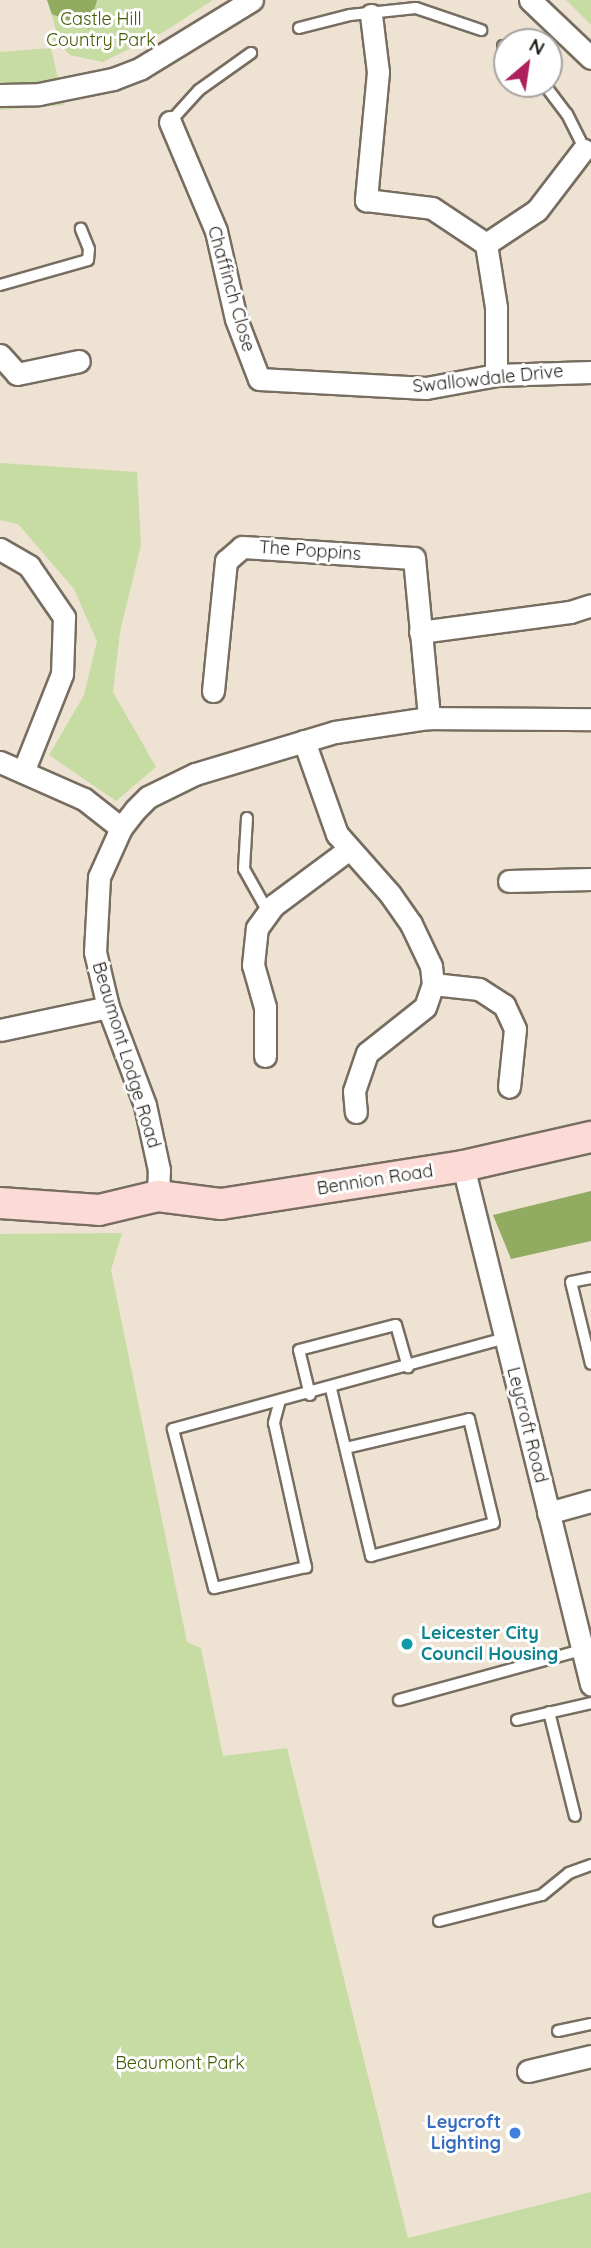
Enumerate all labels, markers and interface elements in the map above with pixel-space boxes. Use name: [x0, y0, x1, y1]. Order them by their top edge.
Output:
park label: Castle Hill Country Park: [46, 9, 156, 52]
north arrow: [493, 28, 563, 98]
text: N: [525, 33, 549, 60]
street label: Chaffinch Close: [203, 224, 259, 354]
street label: Swallowdale Drive: [412, 360, 564, 398]
street label: The Poppins: [258, 537, 362, 565]
street label: Beaumont Lodge Road: [87, 959, 165, 1151]
street label: Bennion Road: [315, 1160, 435, 1200]
street label: Leycroft Road: [502, 1365, 552, 1485]
place label: Leicester City Council Housing: [421, 1623, 558, 1666]
marker: Leicester City Council Housing: [399, 1636, 415, 1652]
park label: Beaumont Park: [115, 2052, 245, 2074]
place label: Leycroft Lighting: [427, 2112, 501, 2154]
marker: Leycroft Lighting: [507, 2125, 523, 2141]

